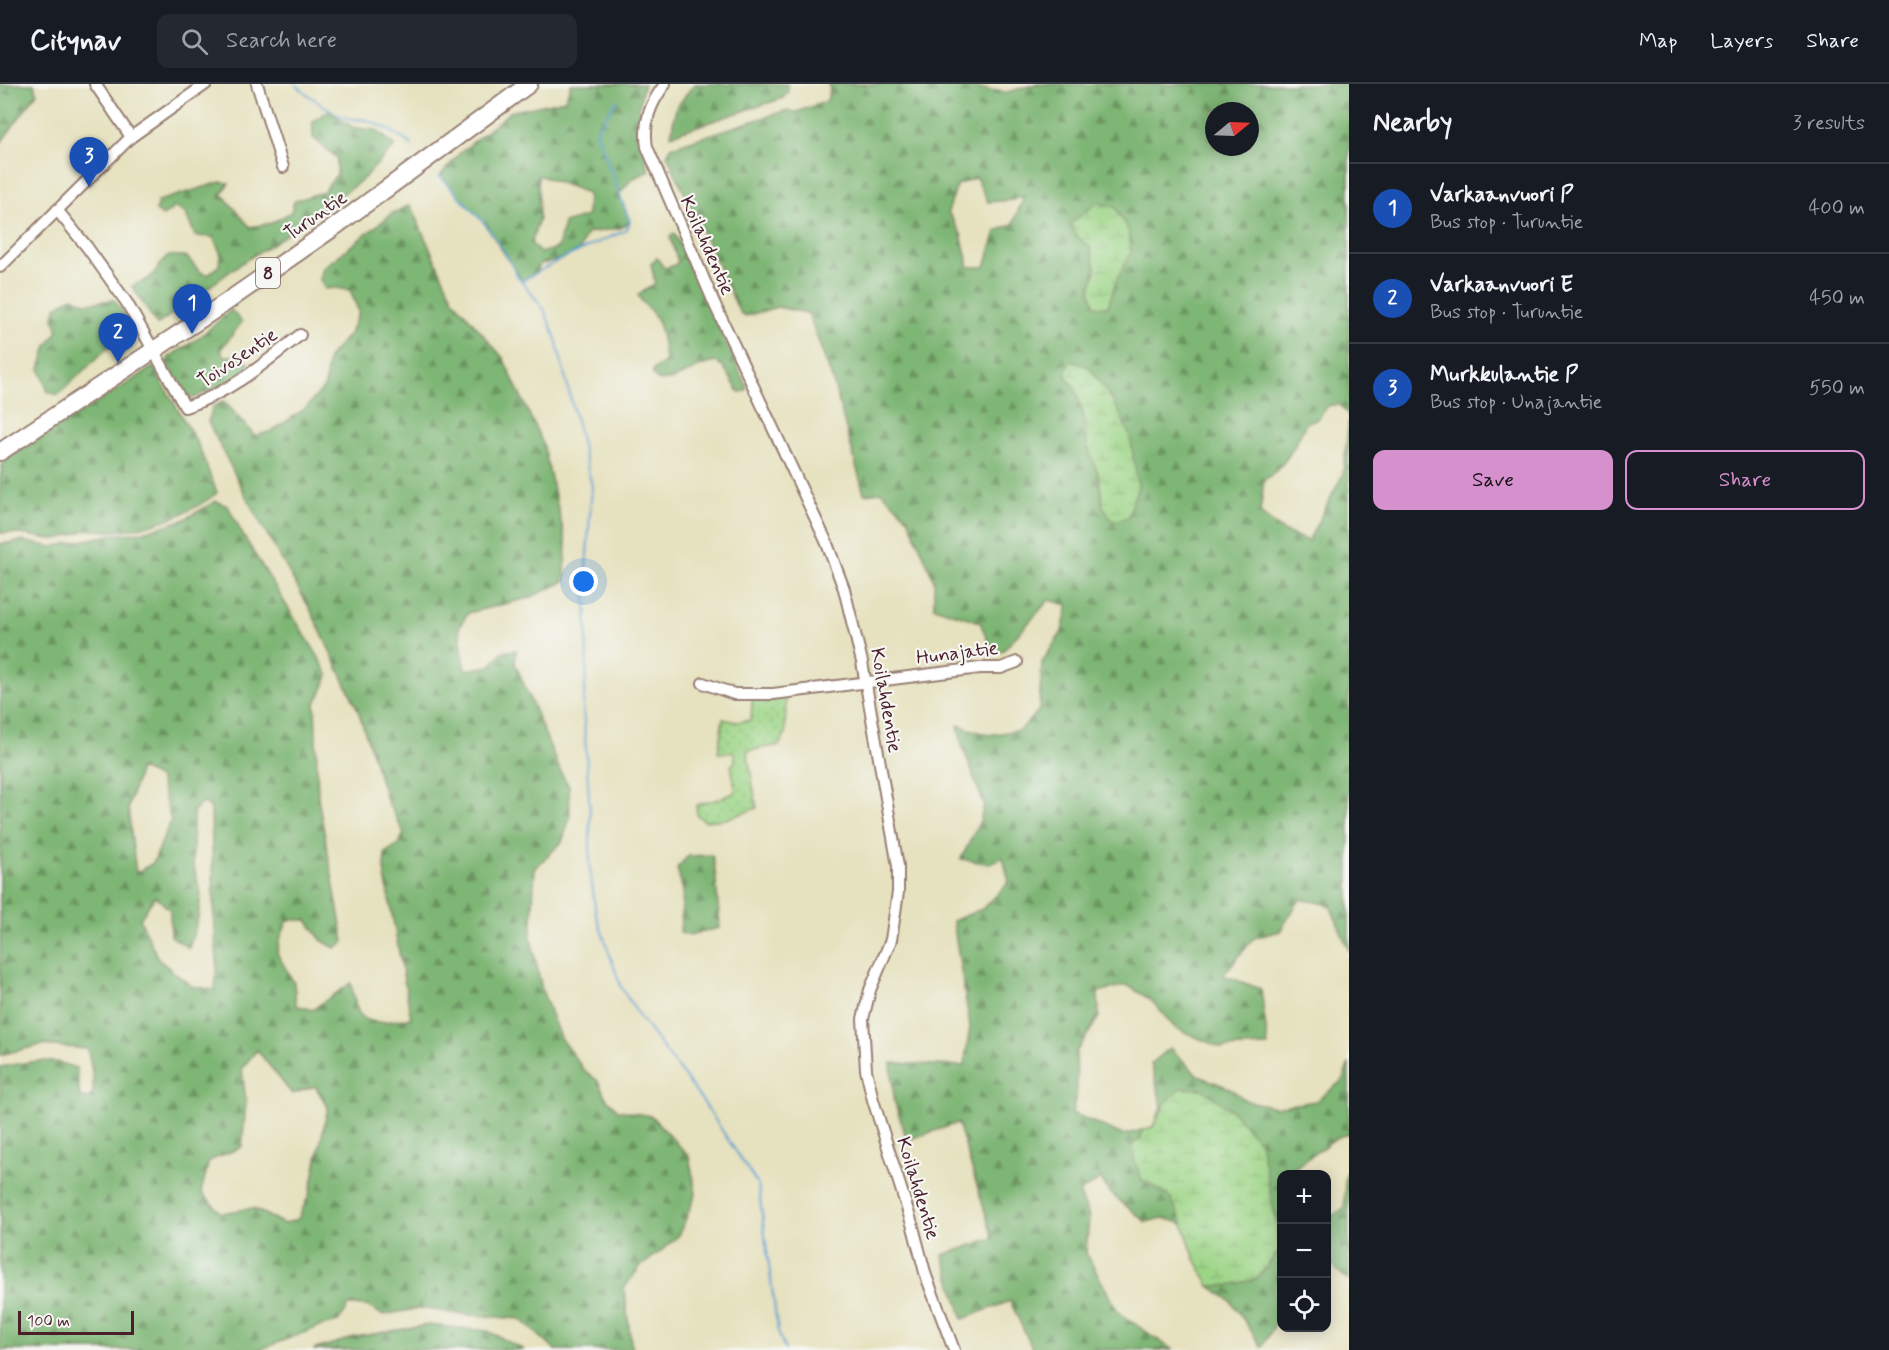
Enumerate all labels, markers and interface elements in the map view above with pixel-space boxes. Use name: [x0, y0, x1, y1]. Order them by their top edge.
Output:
search box: [157, 14, 577, 68]
text: Citynav: [30, 23, 121, 60]
icon: search: [178, 25, 211, 58]
text: Search here: [226, 27, 337, 55]
text: Map: [1639, 27, 1677, 55]
text: Layers: [1710, 27, 1773, 55]
text: Share: [1806, 27, 1859, 55]
north arrow: [1205, 102, 1259, 156]
text: Nearby: [1373, 106, 1452, 140]
text: 3 results: [1793, 110, 1865, 137]
pin: 3: [70, 138, 109, 187]
text: Varkaanvuori P: [1430, 181, 1574, 209]
street label: Turuntie: [279, 185, 353, 248]
street label: Koilahdentie: [673, 192, 741, 300]
text: 1: [1388, 195, 1397, 222]
text: 400 m: [1809, 195, 1865, 222]
text: Bus stop · Turuntie: [1430, 209, 1583, 236]
road number: 8: [256, 258, 280, 288]
text: Varkaanvuori E: [1430, 271, 1573, 299]
pin: 1: [172, 284, 212, 334]
text: 2: [1388, 285, 1397, 312]
text: 450 m: [1809, 285, 1865, 312]
text: Bus stop · Turuntie: [1430, 299, 1583, 326]
pin: 2: [98, 314, 138, 363]
street label: Toivosentie: [193, 322, 283, 395]
text: Murkkulantie P: [1430, 361, 1578, 389]
text: 3: [1388, 375, 1397, 402]
text: 550 m: [1809, 375, 1865, 402]
text: Bus stop · Unajantie: [1430, 389, 1602, 416]
button: Save: [1373, 450, 1613, 510]
button: Share: [1625, 450, 1865, 510]
your location: [569, 567, 598, 596]
street label: Hunajatie: [915, 635, 1000, 672]
street label: Koilahdentie: [863, 646, 908, 755]
street label: Koilahdentie: [889, 1134, 946, 1243]
map controls: [1277, 1170, 1331, 1332]
button: +: [1277, 1170, 1331, 1224]
button: −: [1277, 1224, 1331, 1278]
button: locate: [1277, 1278, 1331, 1332]
scale bar: [18, 1308, 134, 1336]
text: 100 m: [27, 1311, 70, 1332]

